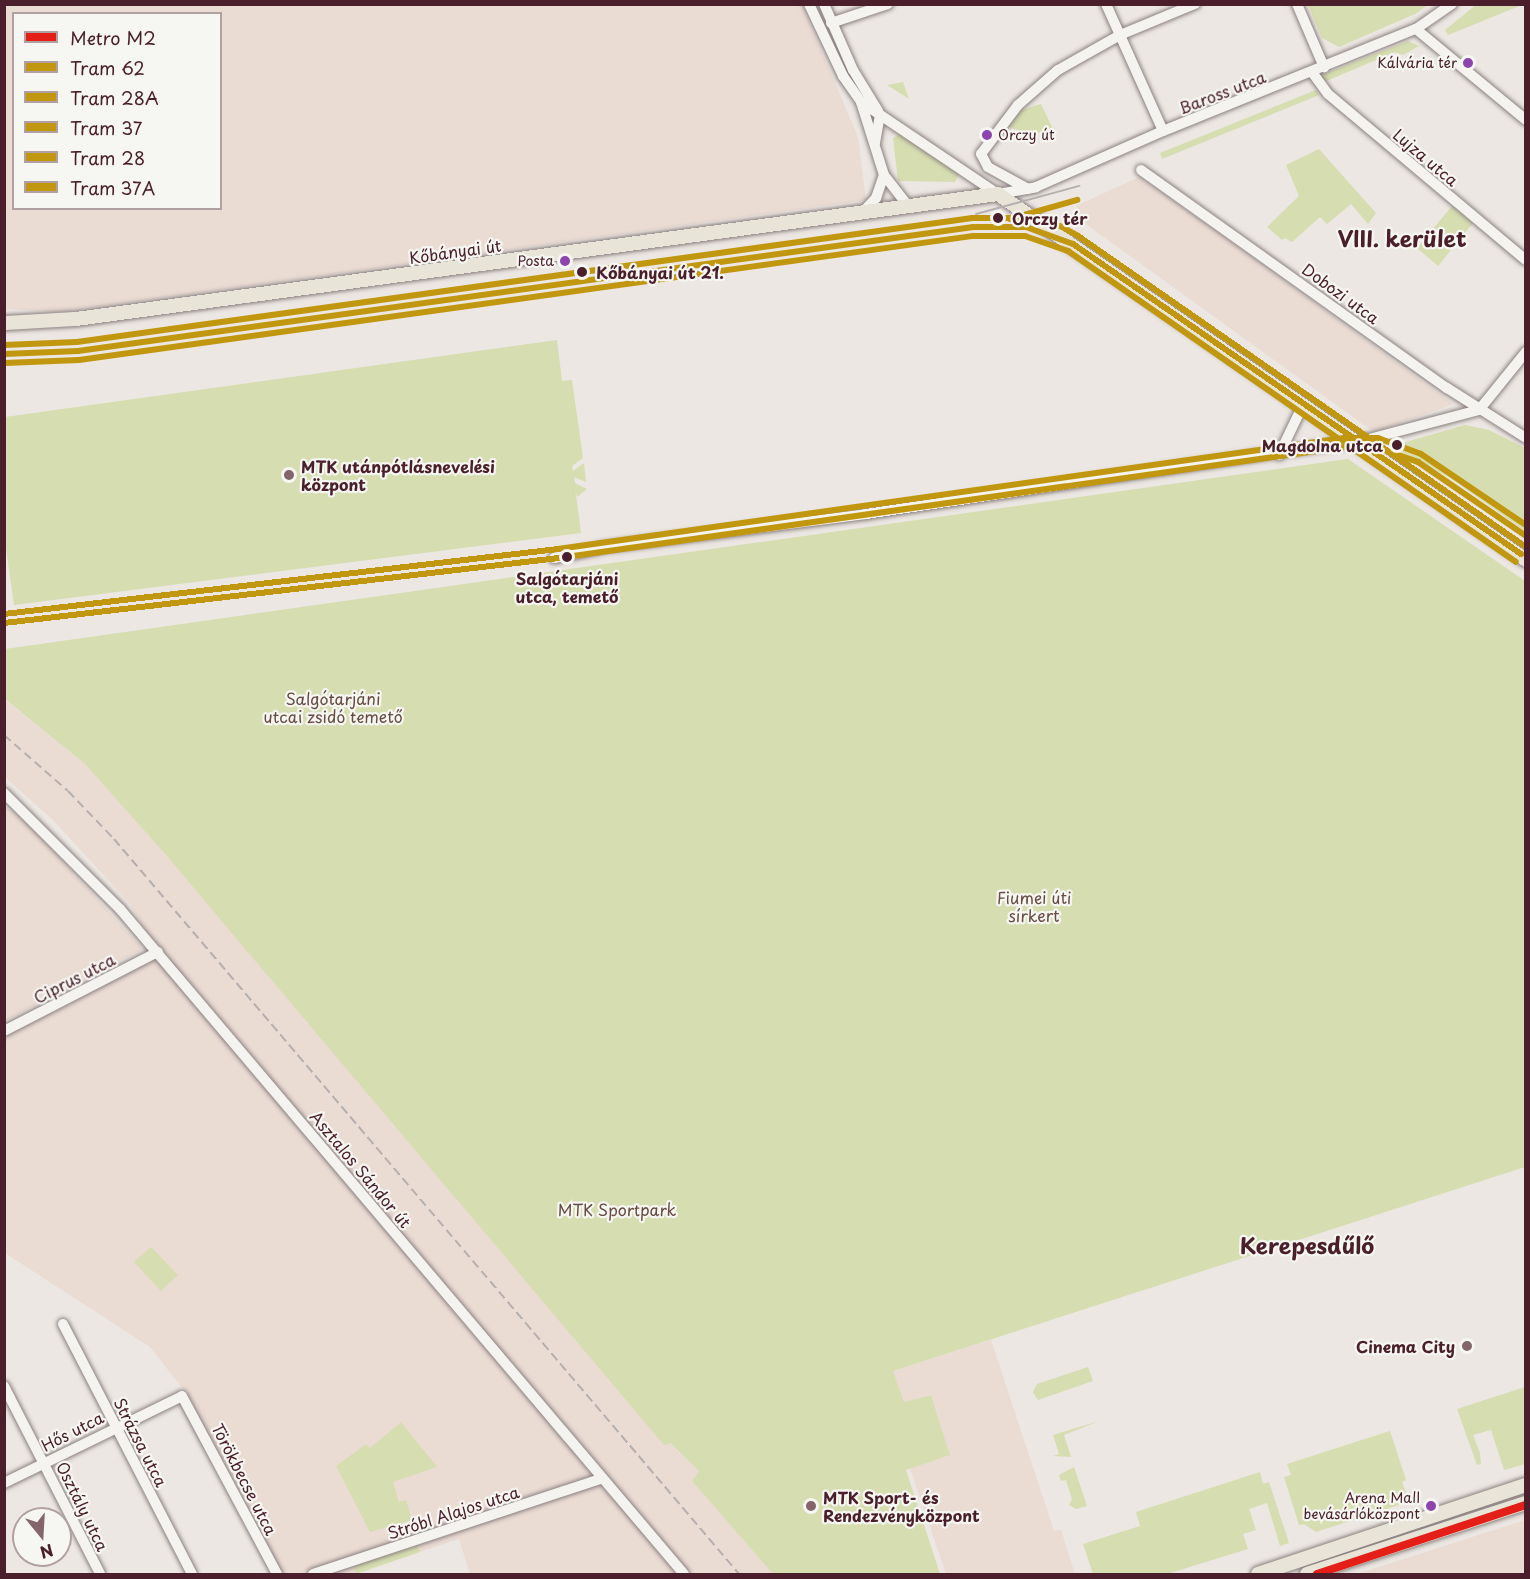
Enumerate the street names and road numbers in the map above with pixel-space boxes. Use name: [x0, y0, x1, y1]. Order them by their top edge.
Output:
street label: Baross utca: [1176, 67, 1268, 117]
street label: Lujza utca: [1390, 125, 1462, 189]
street label: Kőbányai út: [407, 235, 503, 267]
street label: Dobozi utca: [1299, 259, 1383, 327]
street label: Ciprus utca: [30, 949, 118, 1007]
street label: Asztalos Sándor út: [306, 1106, 416, 1232]
street label: Strázsa utca: [110, 1394, 172, 1490]
street label: Hős utca: [38, 1407, 106, 1455]
street label: Törökbecse utca: [209, 1420, 281, 1538]
street label: Osztály utca: [53, 1458, 113, 1554]
street label: Stróbl Alajos utca: [385, 1482, 521, 1542]

